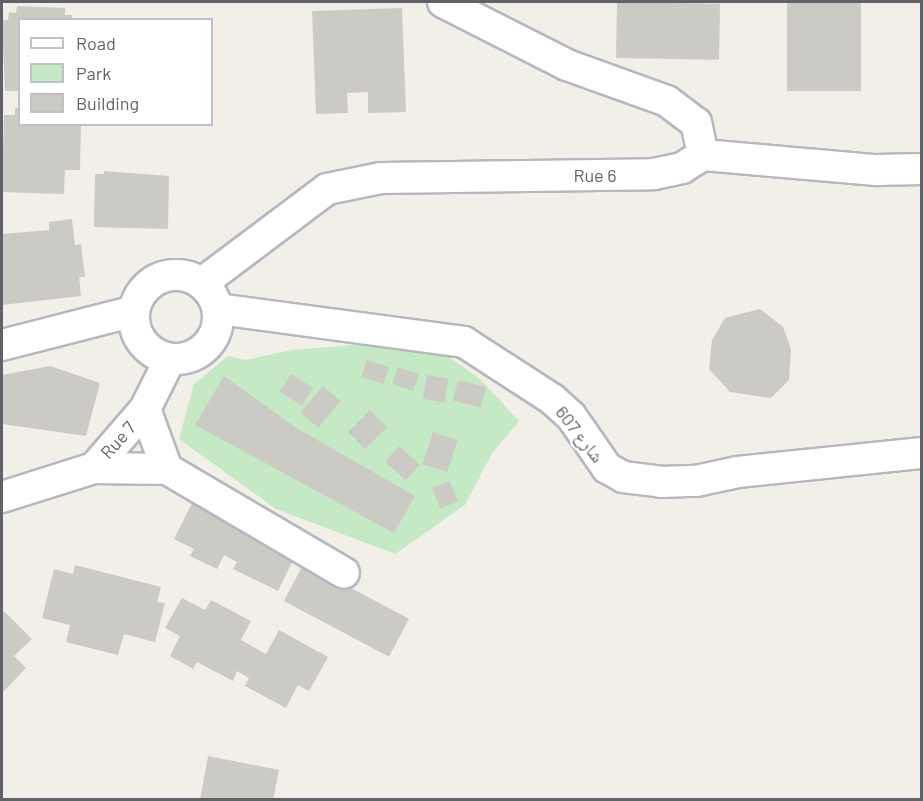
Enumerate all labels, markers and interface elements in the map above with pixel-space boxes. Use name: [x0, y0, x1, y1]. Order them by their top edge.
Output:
legend: [18, 18, 213, 126]
text: Road: [76, 32, 116, 54]
text: Park: [76, 62, 111, 84]
text: Building: [76, 92, 139, 114]
street label: Rue 6: [573, 164, 617, 186]
street label: شارع 607: [551, 401, 609, 467]
street label: Rue 7: [96, 417, 140, 463]

